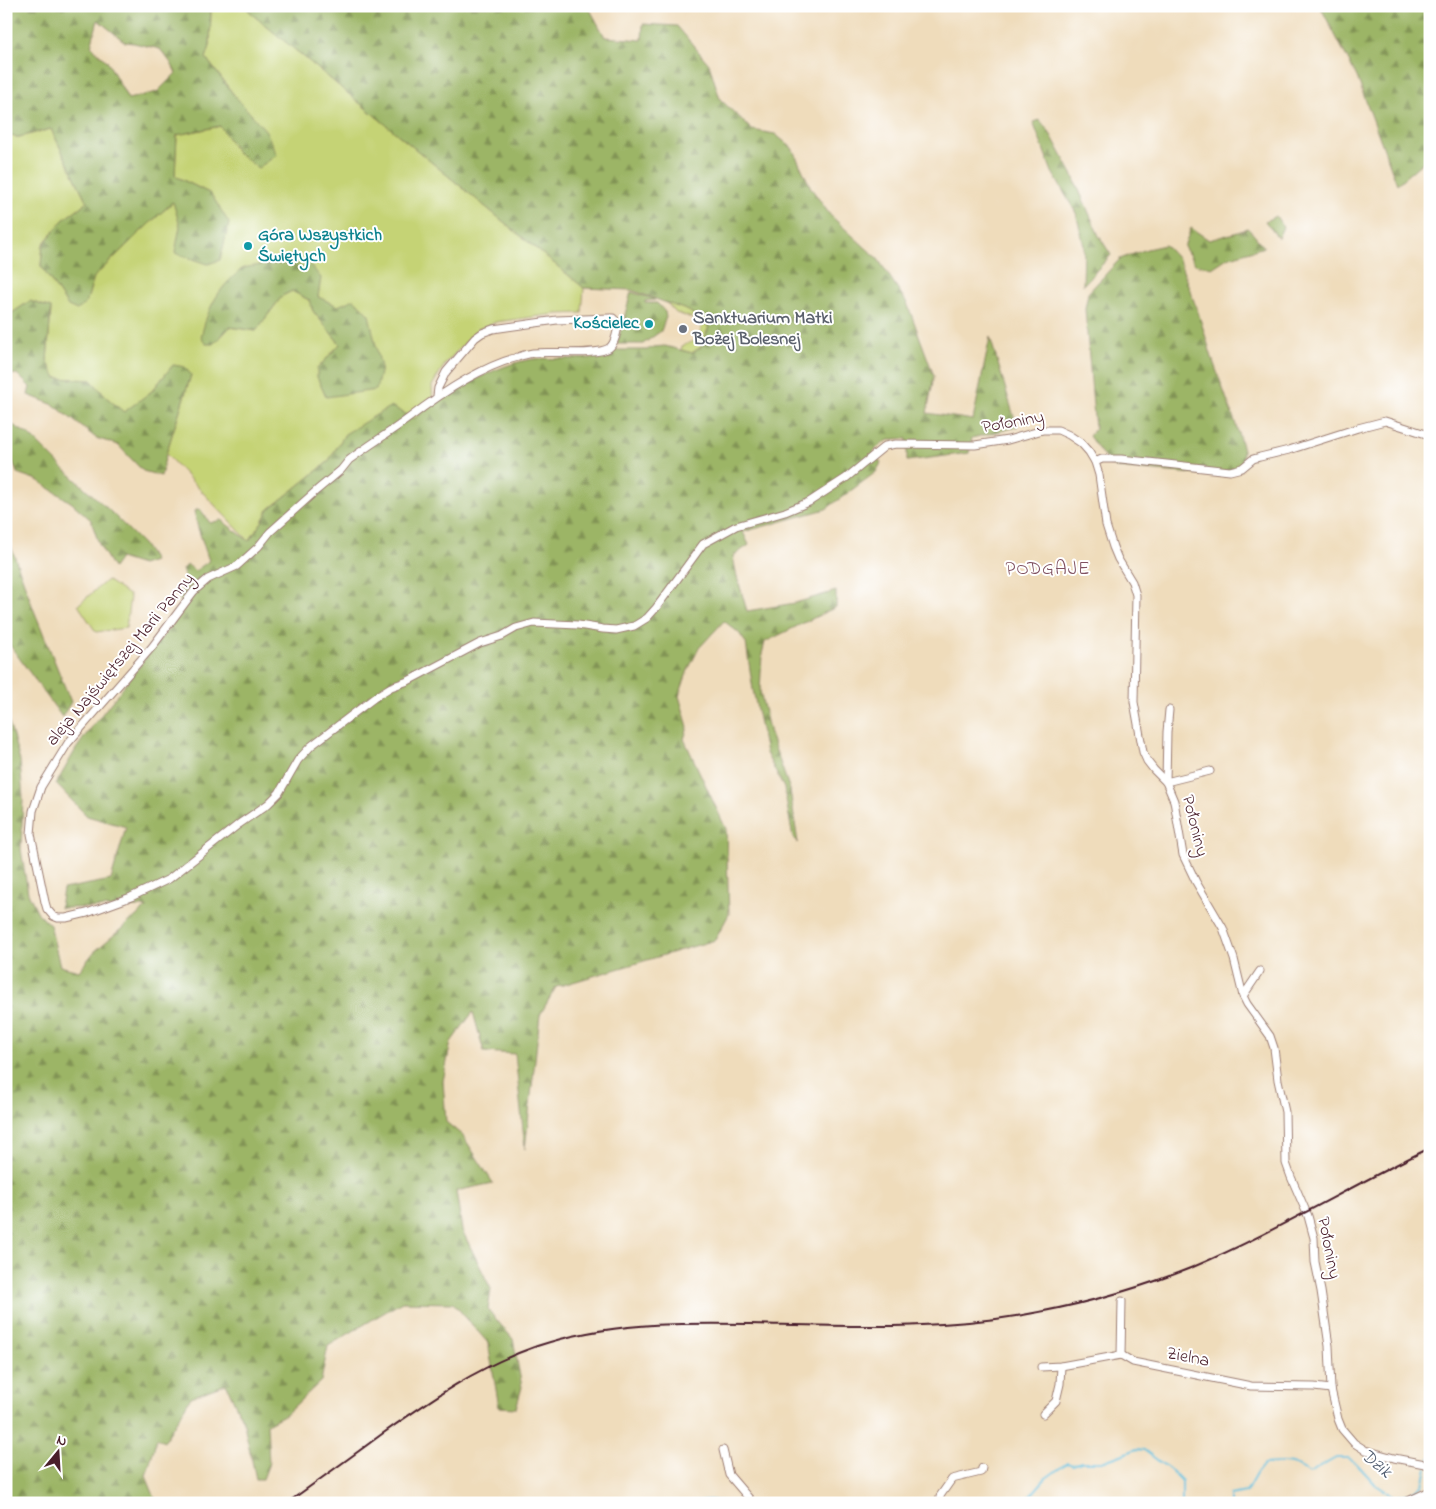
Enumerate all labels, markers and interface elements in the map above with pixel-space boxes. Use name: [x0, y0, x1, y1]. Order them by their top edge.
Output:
place label: Góra Wszystkich Świętych: [258, 223, 382, 271]
marker: Góra Wszystkich Świętych: [242, 240, 254, 252]
place label: Sanktuarium Matki Bożej Bolesnej: [692, 306, 832, 353]
place label: Kościelec: [573, 311, 640, 337]
marker: Kościelec: [643, 318, 655, 330]
marker: Sanktuarium Matki Bożej Bolesnej: [677, 323, 689, 335]
street label: Połoniny: [980, 405, 1046, 441]
district label: PODGAJE: [1005, 556, 1091, 583]
street label: aleja Najświętszej Marii Panny: [41, 568, 201, 752]
street label: Połoniny: [1174, 792, 1214, 860]
street label: Połoniny: [1309, 1215, 1347, 1281]
street label: Zielna: [1164, 1341, 1212, 1375]
north arrow: [32, 1426, 82, 1476]
text: N: [54, 1430, 69, 1453]
water label: Dzik: [1354, 1443, 1398, 1486]

